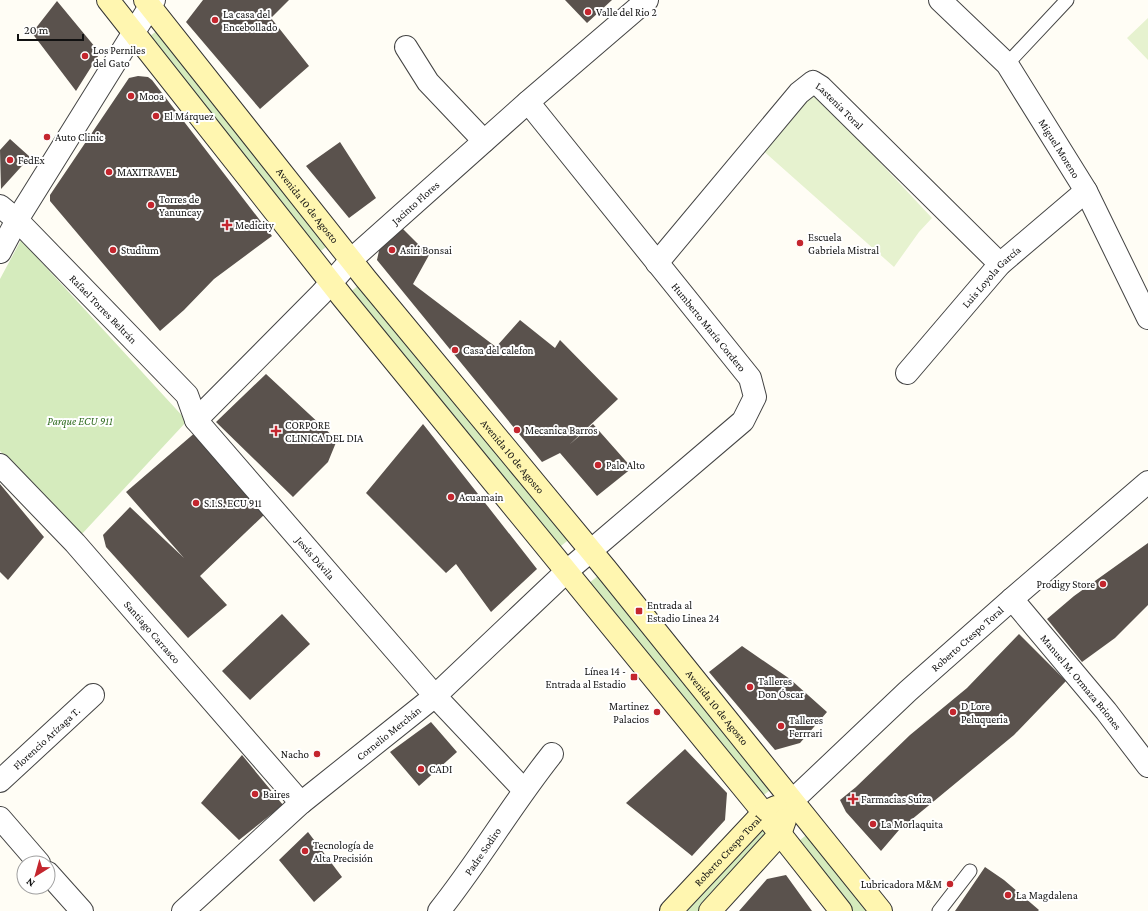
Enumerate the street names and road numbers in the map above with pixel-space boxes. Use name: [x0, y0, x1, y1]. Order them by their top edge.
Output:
street label: Lastenia Toral: [814, 79, 866, 132]
street label: Miguel Moreno: [1037, 117, 1083, 181]
street label: Avenida 10 de Agosto: [274, 165, 341, 246]
street label: Jacinto Flores: [388, 178, 441, 228]
street label: Luis Loyola García: [959, 243, 1023, 310]
street label: Rafael Torres Beltrán: [67, 272, 140, 346]
street label: Humberto María Cordero: [669, 280, 749, 374]
street label: Avenida 10 de Agosto: [479, 417, 547, 496]
street label: Jesús Dávila: [292, 533, 337, 582]
street label: Santiago Carrasco: [122, 598, 183, 666]
street label: Roberto Crespo Toral: [929, 603, 1006, 674]
street label: Manuel M. Ormaza Briones: [1038, 632, 1124, 732]
street label: Avenida 10 de Agosto: [684, 668, 751, 748]
street label: Florencio Arízaga T.: [10, 704, 82, 772]
street label: Cornelio Merchán: [354, 704, 423, 762]
street label: Roberto Crespo Toral: [692, 813, 764, 888]
street label: Padre Sodiro: [462, 825, 504, 877]

